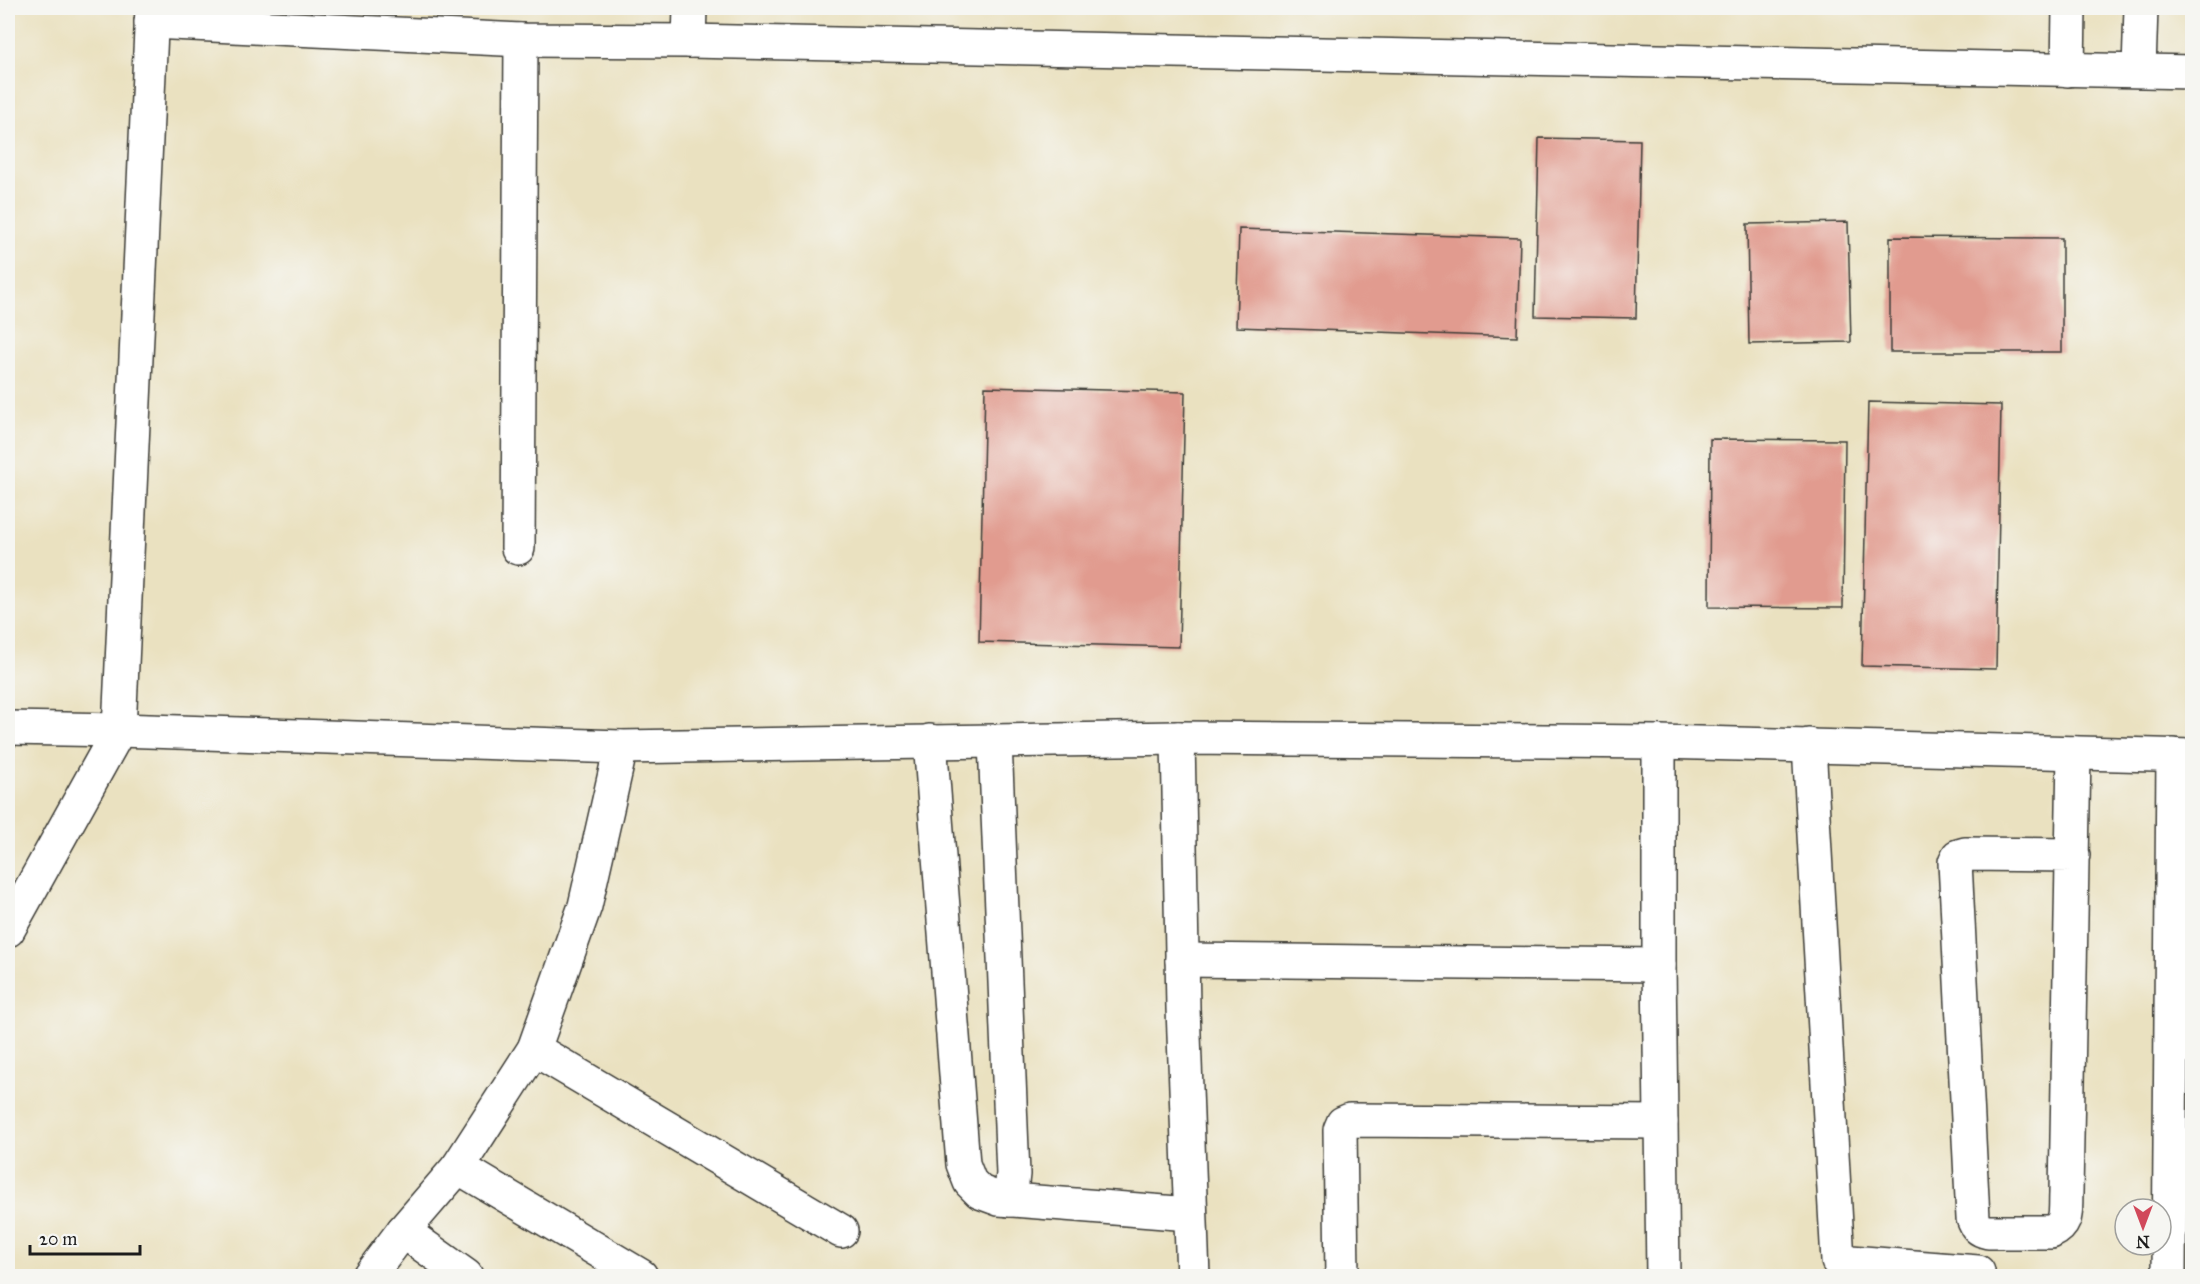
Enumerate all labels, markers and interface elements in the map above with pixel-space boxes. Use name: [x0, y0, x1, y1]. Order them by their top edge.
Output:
north arrow: [2113, 1197, 2173, 1257]
scale bar: [30, 1218, 140, 1256]
text: 20 m: [39, 1228, 77, 1250]
text: N: [2136, 1232, 2150, 1251]

